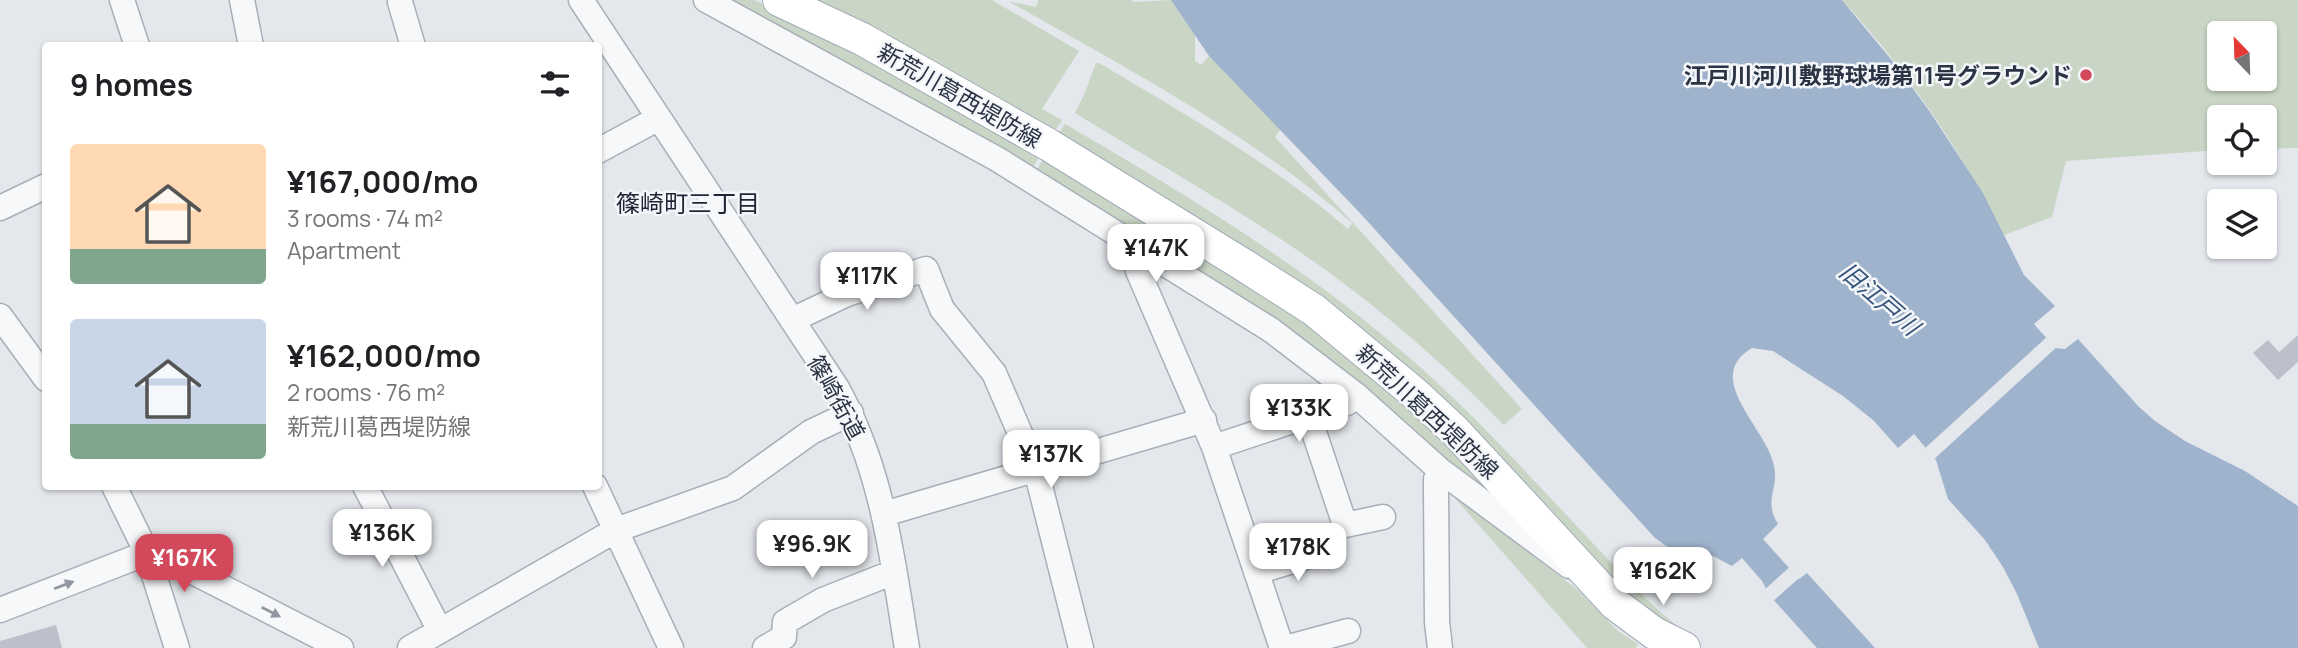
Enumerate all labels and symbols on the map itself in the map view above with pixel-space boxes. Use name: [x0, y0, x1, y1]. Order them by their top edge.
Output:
north arrow: [2207, 21, 2277, 91]
street label: 新荒川葛西堤防線: [872, 35, 1048, 155]
place label: 江戸川河川敷野球場第11号グラウンド: [1684, 59, 2072, 91]
marker: 江戸川河川敷野球場第11号グラウンド: [2078, 67, 2094, 83]
district label: 篠崎町三丁目: [616, 186, 760, 219]
pin: ¥147K: [1107, 224, 1205, 284]
pin: ¥117K: [818, 252, 916, 312]
water label: 旧江戸川: [1833, 254, 1929, 344]
street label: 新荒川葛西堤防線: [1350, 337, 1506, 485]
street label: 篠崎街道: [801, 349, 873, 445]
pin: ¥133K: [1250, 384, 1348, 444]
pin: ¥137K: [1002, 430, 1100, 490]
pin: ¥136K: [333, 510, 431, 569]
pin: ¥96.9K: [755, 520, 869, 580]
pin: ¥178K: [1249, 524, 1347, 583]
pin: ¥167K: [135, 534, 233, 594]
pin: ¥162K: [1614, 548, 1712, 607]
one-way arrow: [53, 580, 74, 591]
one-way arrow: [261, 607, 281, 618]

